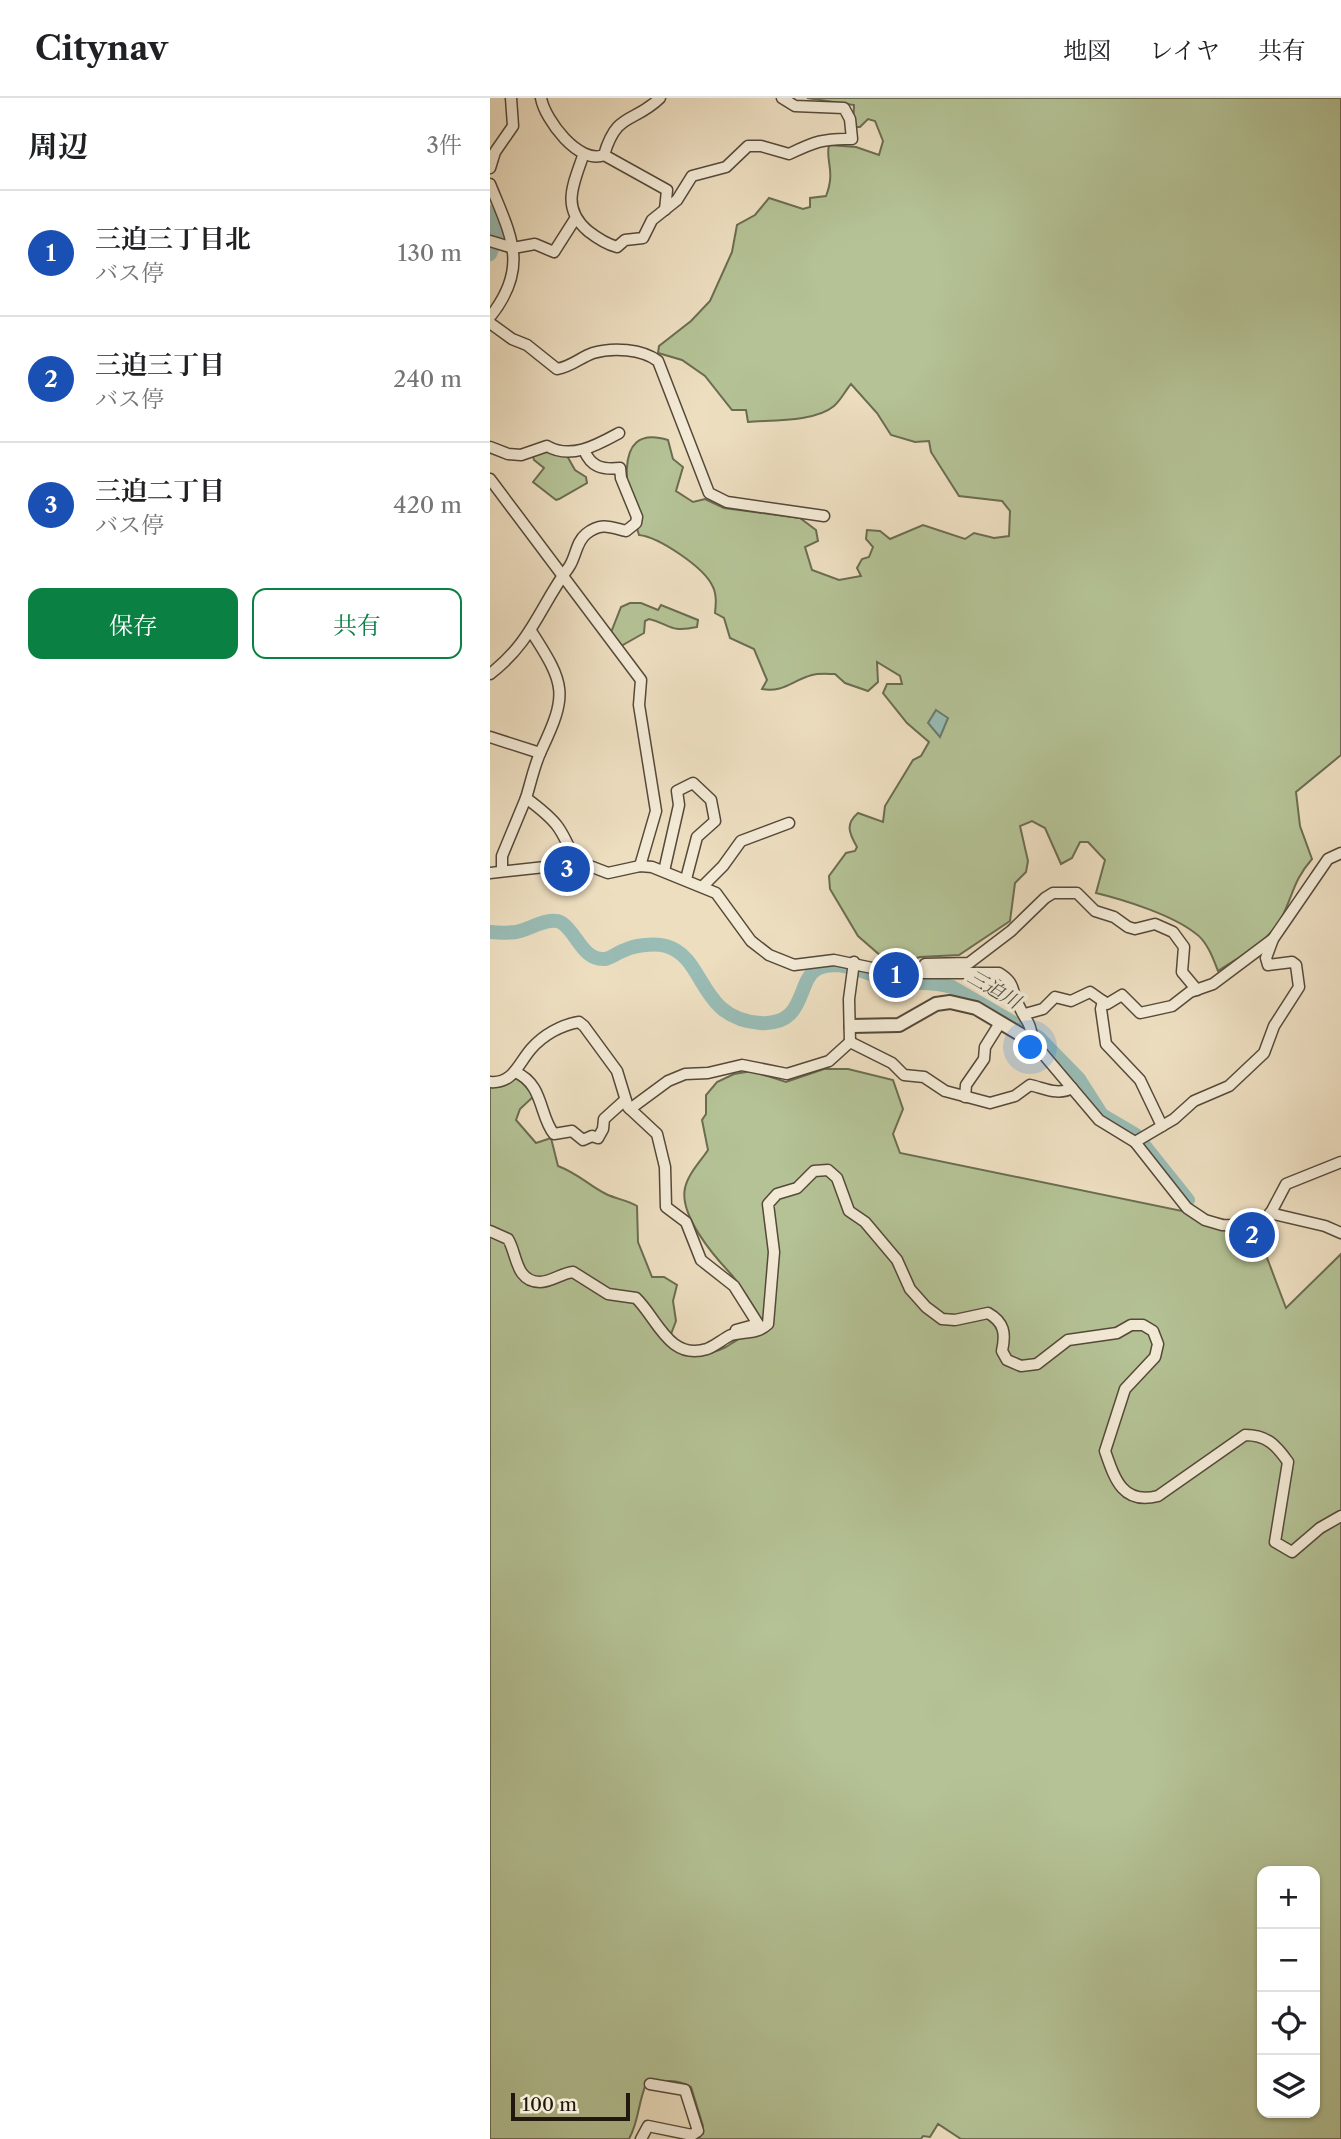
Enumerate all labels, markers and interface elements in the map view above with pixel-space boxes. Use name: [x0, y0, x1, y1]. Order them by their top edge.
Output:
text: Citynav: [35, 28, 168, 69]
text: 地図: [1063, 36, 1111, 65]
text: レイヤ: [1149, 36, 1220, 65]
text: 共有: [1258, 36, 1306, 65]
text: 周辺: [28, 128, 88, 165]
text: 3件: [426, 131, 462, 159]
text: 三迫三丁目北: [95, 223, 251, 255]
text: 1: [46, 239, 56, 267]
text: 130 m: [398, 239, 462, 267]
text: バス停: [95, 259, 164, 287]
text: 三迫三丁目: [95, 349, 225, 381]
text: 2: [44, 365, 58, 393]
text: 240 m: [393, 365, 462, 393]
text: バス停: [95, 385, 164, 413]
text: 三迫二丁目: [95, 475, 225, 507]
text: 3: [45, 491, 58, 519]
text: 420 m: [393, 491, 462, 519]
text: バス停: [95, 511, 164, 539]
button: 保存: [28, 588, 238, 659]
button: 共有: [252, 588, 462, 659]
pin: 3: [544, 843, 590, 895]
pin: 1: [873, 949, 919, 1001]
water label: 三迫川: [964, 965, 1026, 1014]
your location: [1013, 1030, 1047, 1064]
pin: 2: [1229, 1209, 1275, 1261]
map controls: [1257, 1866, 1320, 2118]
button: +: [1257, 1866, 1320, 1929]
button: −: [1257, 1929, 1320, 1992]
button: locate: [1257, 1992, 1320, 2055]
button: layers: [1257, 2055, 1320, 2118]
scale bar: [511, 2090, 630, 2122]
text: 100 m: [522, 2093, 577, 2116]

